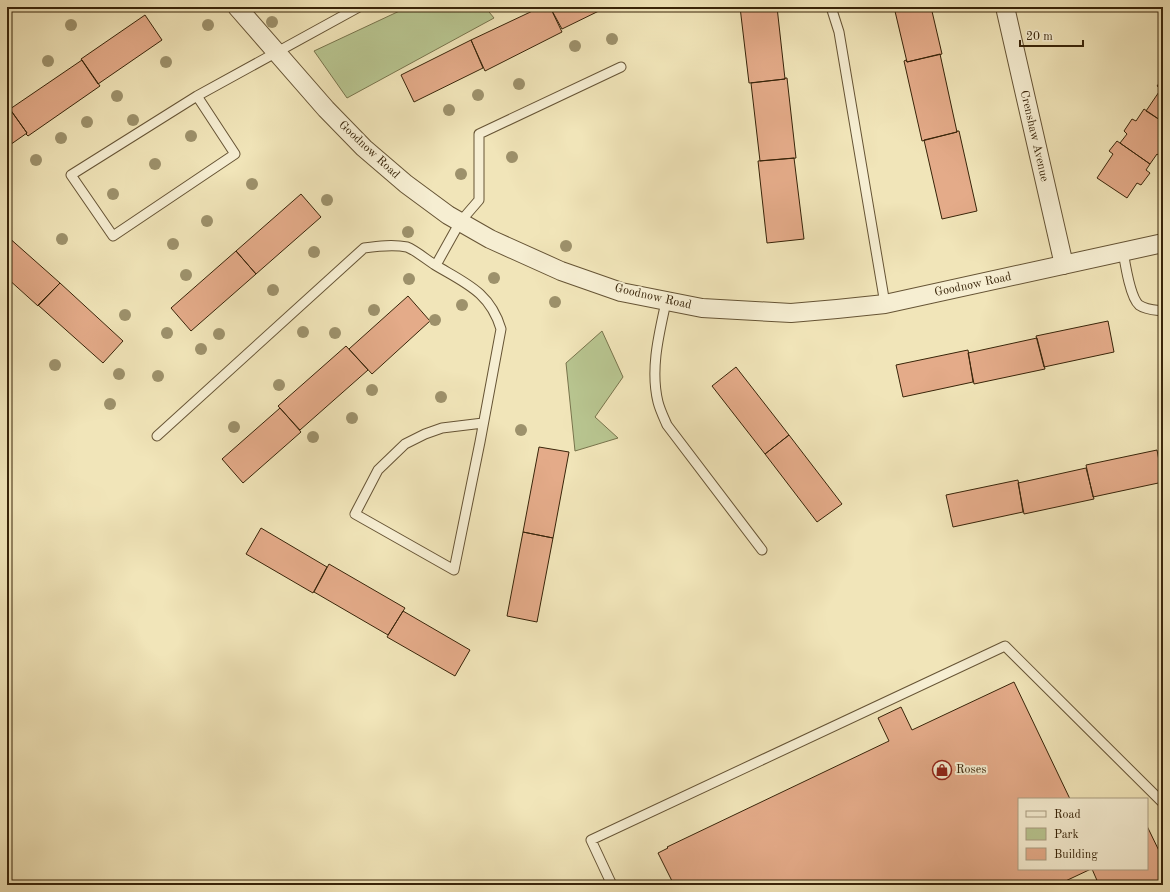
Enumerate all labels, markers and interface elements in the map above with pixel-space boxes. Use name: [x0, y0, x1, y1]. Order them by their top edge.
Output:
scale bar: [1020, 22, 1083, 48]
text: 20 m: [1026, 31, 1053, 43]
street label: Crenshaw Avenue: [1018, 89, 1050, 183]
street label: Goodnow Road: [336, 119, 402, 181]
street label: Goodnow Road: [933, 271, 1013, 299]
street label: Goodnow Road: [613, 282, 693, 312]
shop icon: Roses: [931, 759, 953, 781]
place label: Roses: [956, 764, 986, 776]
legend: [1018, 798, 1148, 870]
text: Road: [1054, 809, 1081, 821]
text: Park: [1054, 829, 1079, 841]
text: Building: [1054, 849, 1098, 861]

